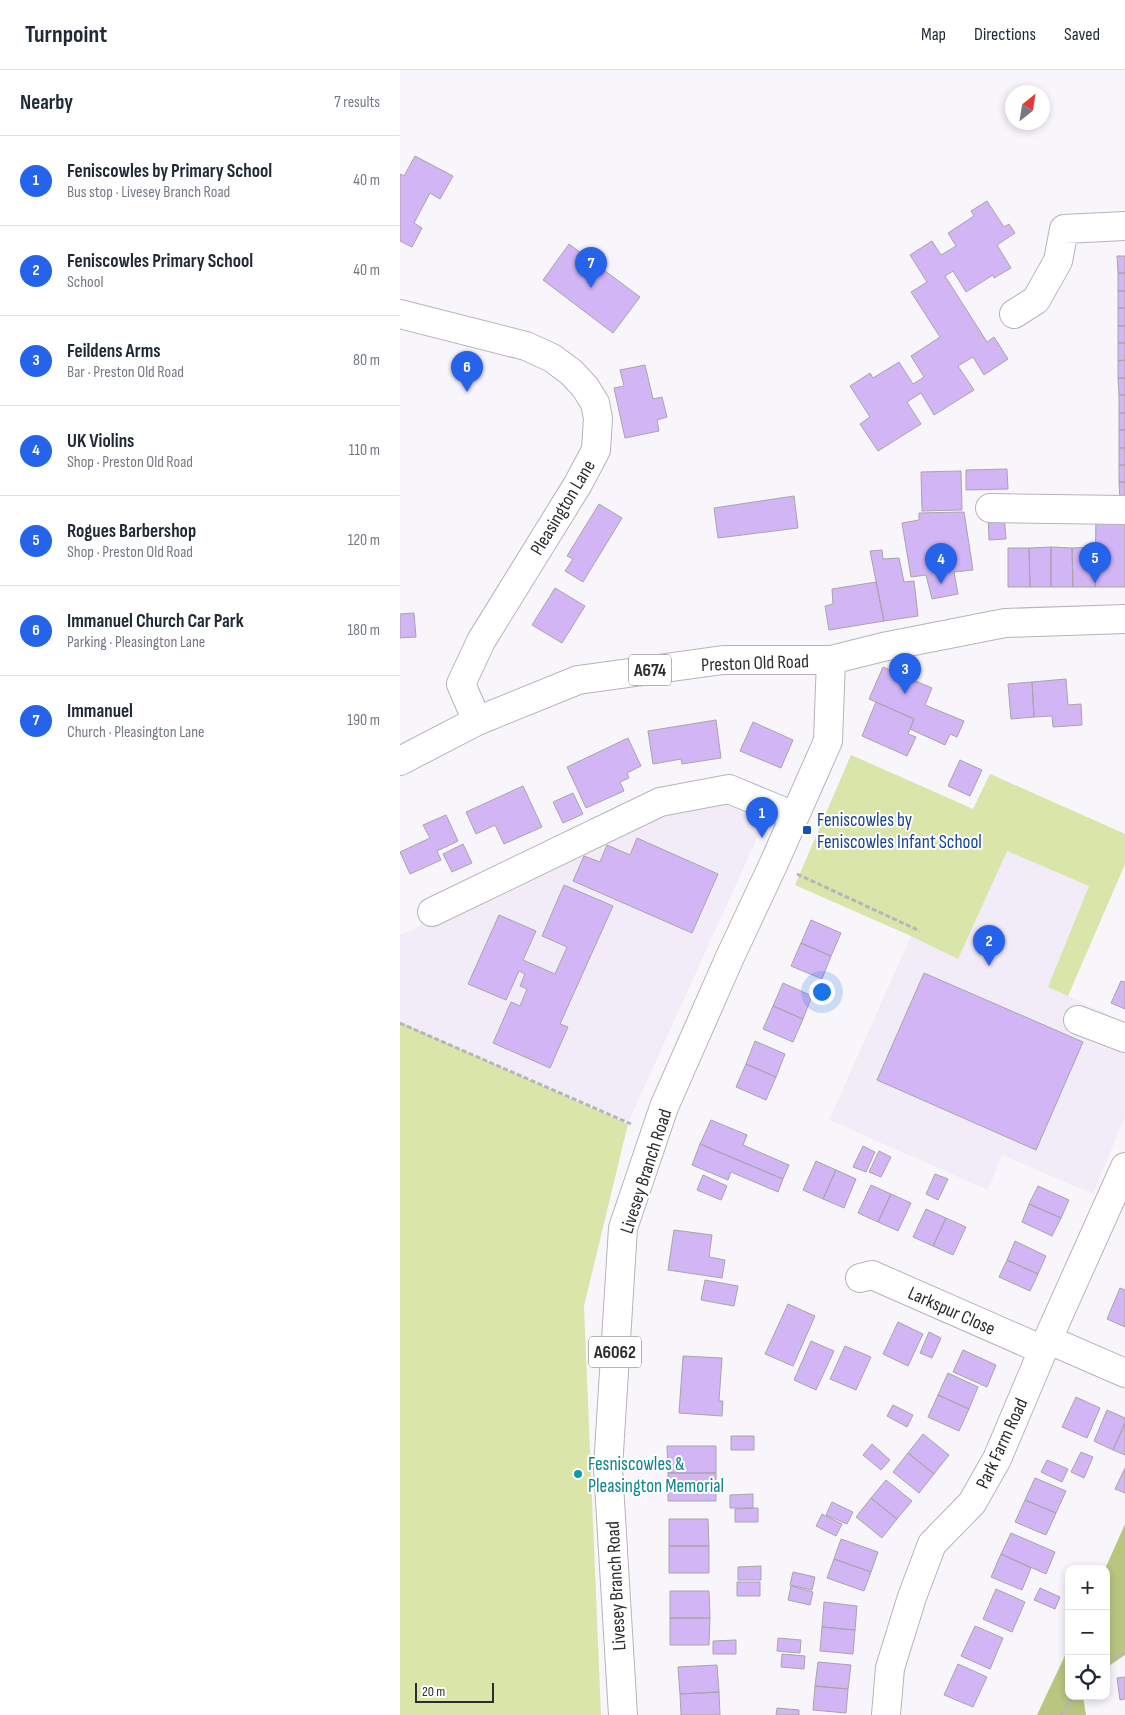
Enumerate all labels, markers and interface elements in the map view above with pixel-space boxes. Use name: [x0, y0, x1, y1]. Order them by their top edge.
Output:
text: Turnpoint: [25, 20, 107, 49]
text: Map: [921, 24, 946, 45]
text: Directions: [974, 24, 1036, 45]
text: Saved: [1064, 24, 1100, 45]
north arrow: [1005, 85, 1050, 130]
text: Nearby: [20, 90, 73, 115]
text: 7 results: [334, 93, 380, 112]
text: Feniscowles by Primary School: [67, 160, 272, 183]
text: 1: [33, 171, 39, 190]
text: 40 m: [353, 171, 380, 190]
text: Bus stop · Livesey Branch Road: [67, 183, 230, 202]
pin: 7: [575, 247, 607, 288]
text: Feniscowles Primary School: [67, 250, 253, 273]
text: 2: [32, 261, 40, 280]
text: 40 m: [353, 261, 380, 280]
text: School: [67, 273, 103, 292]
text: Feildens Arms: [67, 340, 161, 363]
text: 3: [32, 351, 40, 370]
text: 80 m: [353, 351, 380, 370]
pin: 6: [451, 351, 483, 392]
text: Bar · Preston Old Road: [67, 363, 184, 382]
text: UK Violins: [67, 430, 134, 453]
text: 4: [32, 441, 40, 460]
text: 110 m: [349, 441, 380, 460]
text: Shop · Preston Old Road: [67, 453, 193, 472]
street label: Pleasington Lane: [526, 456, 601, 560]
text: Rogues Barbershop: [67, 520, 196, 543]
text: 5: [32, 531, 40, 550]
text: 120 m: [348, 531, 380, 550]
pin: 5: [1079, 542, 1111, 583]
text: Shop · Preston Old Road: [67, 543, 193, 562]
pin: 4: [925, 543, 957, 584]
text: Immanuel Church Car Park: [67, 610, 244, 633]
text: 6: [32, 621, 40, 640]
text: 180 m: [347, 621, 380, 640]
text: Parking · Pleasington Lane: [67, 633, 205, 652]
street label: Preston Old Road: [701, 650, 809, 677]
pin: 3: [889, 653, 921, 694]
road number: A674: [629, 654, 671, 686]
text: Immanuel: [67, 700, 133, 723]
text: 7: [33, 711, 39, 730]
text: 190 m: [347, 711, 380, 730]
text: Church · Pleasington Lane: [67, 723, 205, 742]
pin: 1: [746, 797, 778, 838]
place label: Feniscowles by Feniscowles Infant School: [817, 809, 982, 854]
marker: Feniscowles by Feniscowles Infant School: [801, 824, 813, 836]
pin: 2: [973, 925, 1005, 966]
your location: [809, 979, 835, 1005]
street label: Livesey Branch Road: [615, 1106, 677, 1237]
street label: Larkspur Close: [904, 1282, 999, 1341]
road number: A6062: [589, 1336, 641, 1368]
street label: Park Farm Road: [971, 1395, 1033, 1493]
place label: Fesniscowles & Pleasington Memorial: [588, 1453, 724, 1498]
marker: Fesniscowles & Pleasington Memorial: [572, 1468, 584, 1480]
street label: Livesey Branch Road: [602, 1521, 631, 1651]
map controls: [1065, 1565, 1110, 1700]
button: +: [1065, 1565, 1110, 1610]
button: −: [1065, 1610, 1110, 1655]
button: locate: [1065, 1655, 1110, 1700]
scale bar: [415, 1680, 494, 1703]
text: 20 m: [422, 1683, 445, 1700]

